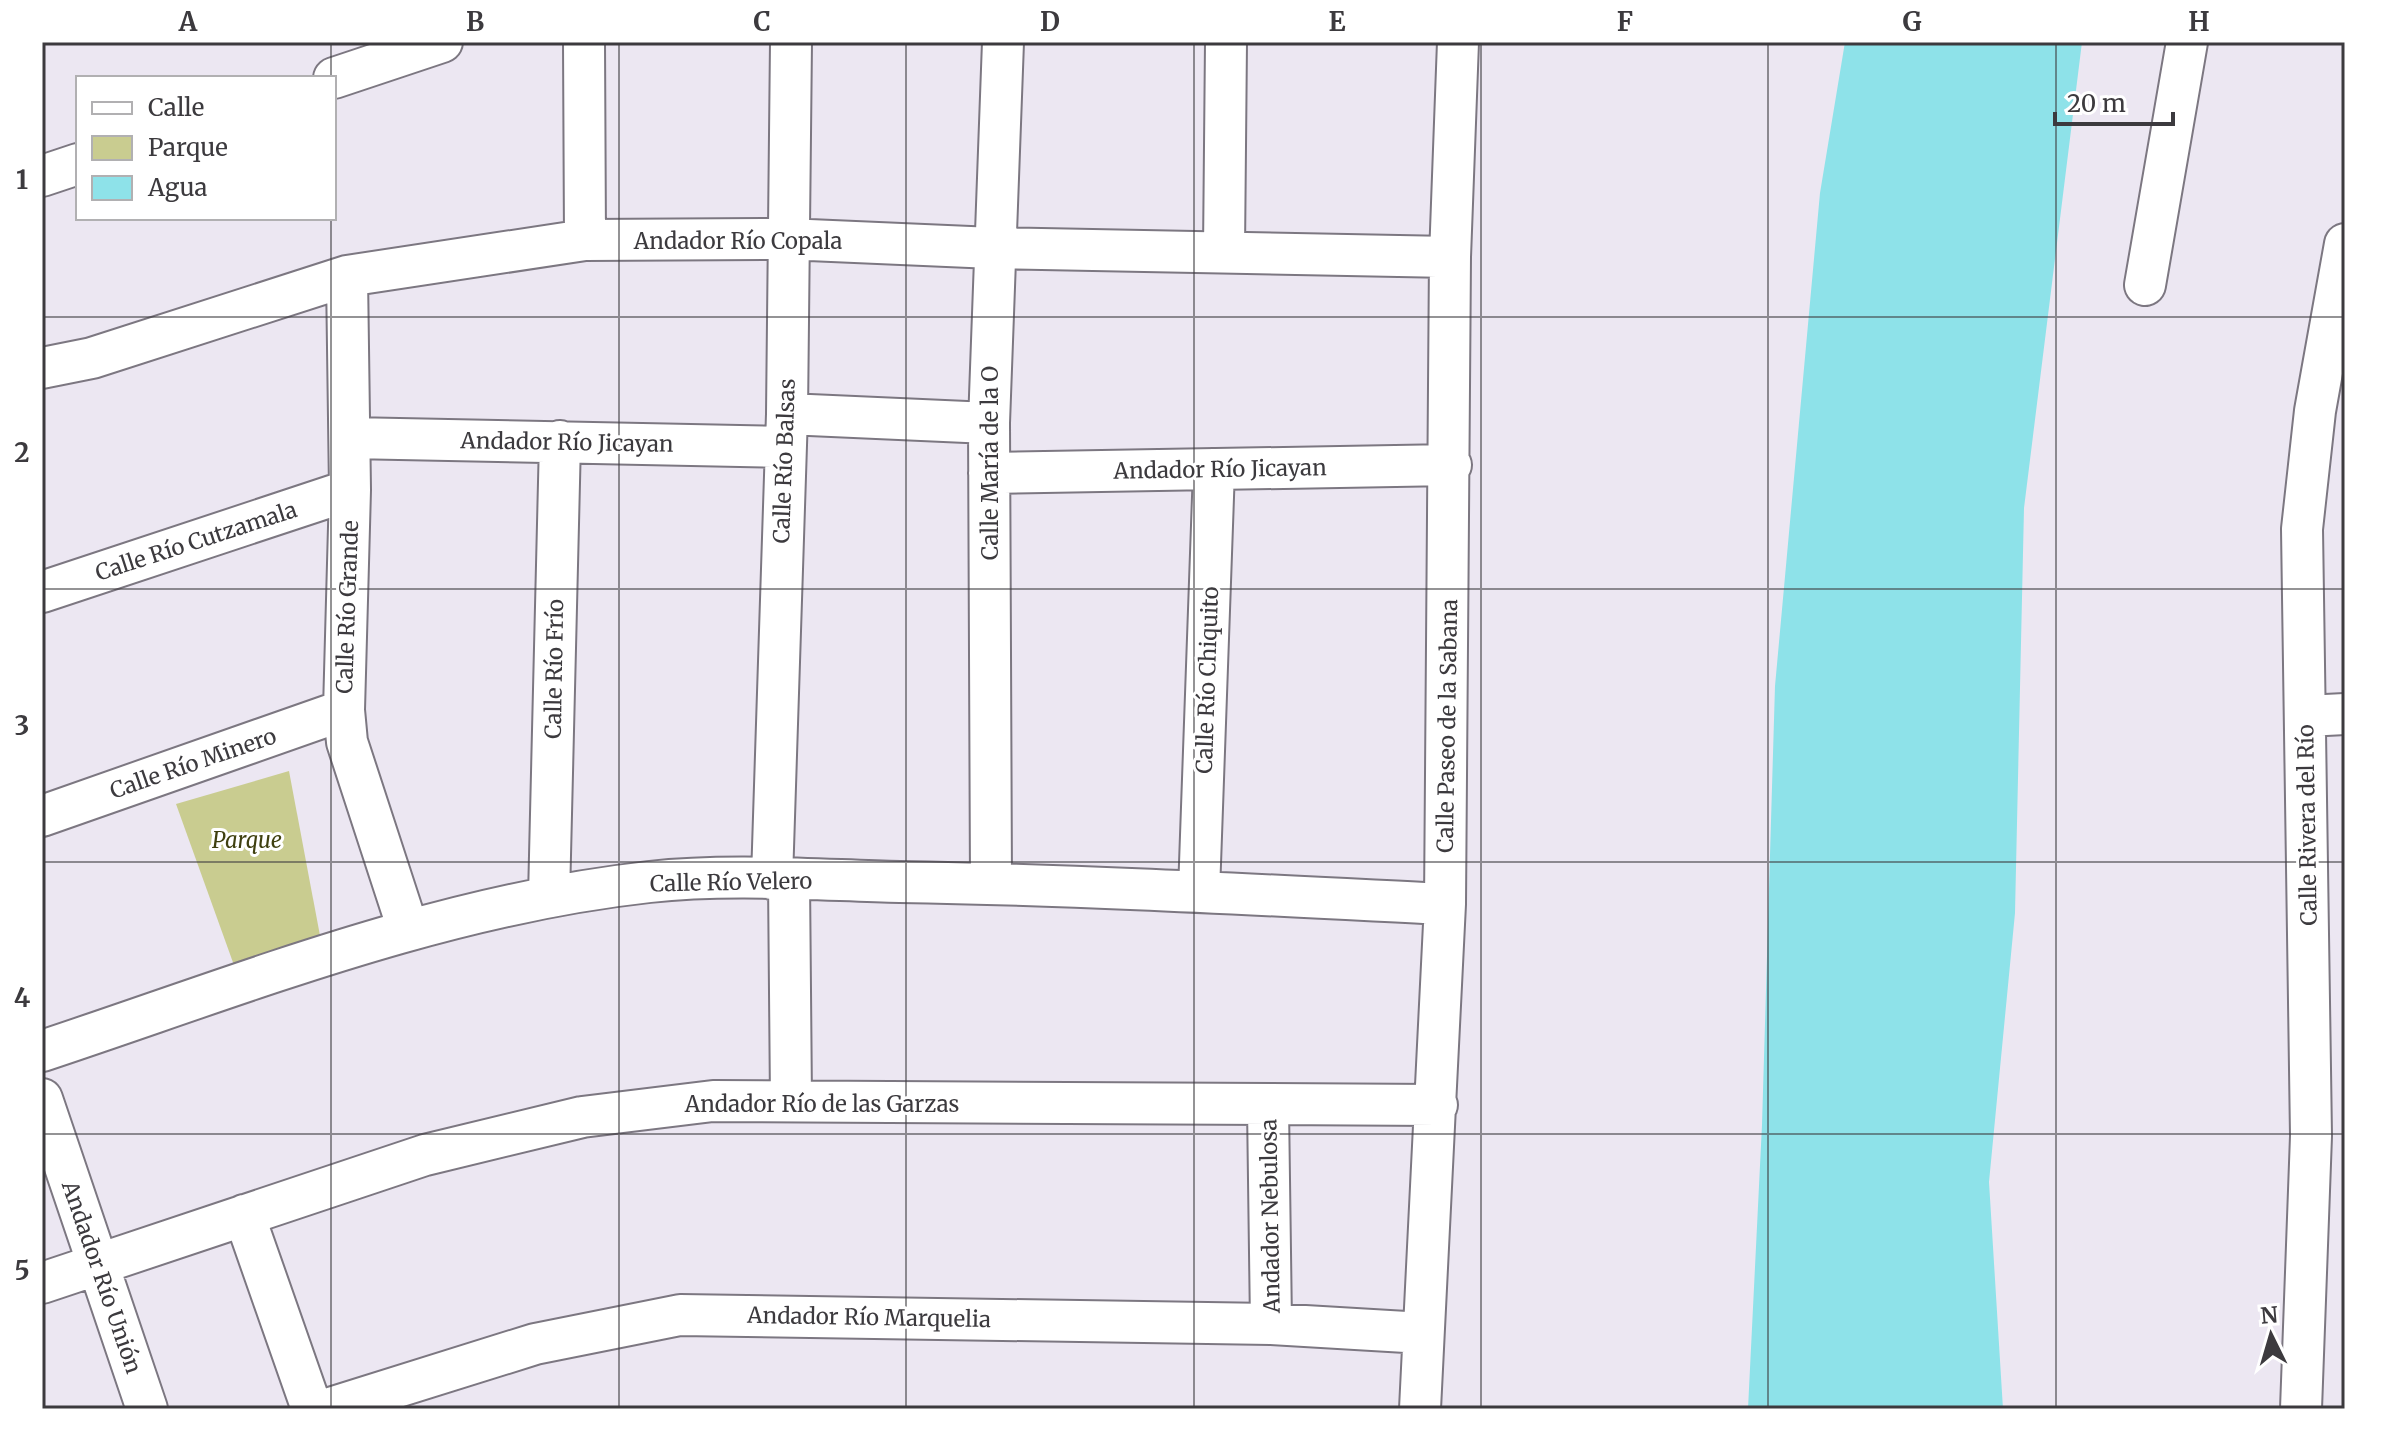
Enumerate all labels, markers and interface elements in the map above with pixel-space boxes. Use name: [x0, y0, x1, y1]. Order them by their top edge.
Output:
text: A: [178, 5, 198, 38]
text: B: [466, 5, 484, 38]
text: C: [753, 5, 771, 38]
text: D: [1040, 5, 1060, 38]
text: E: [1329, 5, 1346, 38]
text: F: [1617, 5, 1633, 38]
text: G: [1903, 5, 1922, 38]
text: H: [2188, 5, 2210, 38]
legend: [76, 76, 336, 220]
scale bar: [2055, 76, 2173, 126]
text: 20 m: [2067, 88, 2126, 119]
text: Calle: [148, 92, 204, 123]
text: Parque: [148, 132, 228, 163]
text: 1: [16, 163, 28, 196]
text: Agua: [147, 172, 207, 203]
street label: Andador Río Copala: [633, 227, 842, 255]
street label: Calle María de la O: [976, 366, 1004, 560]
street label: Calle Río Balsas: [767, 378, 801, 544]
street label: Andador Río Jicayan: [459, 426, 674, 458]
text: 2: [14, 436, 30, 469]
street label: Andador Río Jicayan: [1112, 453, 1327, 485]
street label: Calle Río Cutzamala: [92, 495, 300, 587]
street label: Calle Río Grande: [330, 520, 364, 694]
street label: Calle Río Chiquito: [1190, 586, 1224, 774]
street label: Calle Río Frío: [539, 599, 569, 739]
street label: Calle Paseo de la Sabana: [1431, 599, 1463, 853]
text: 3: [15, 709, 29, 742]
street label: Calle Río Minero: [106, 721, 280, 805]
street label: Calle Rivera del Río: [2291, 724, 2323, 926]
park label: Parque: [212, 826, 282, 854]
street label: Calle Río Velero: [650, 867, 813, 897]
text: 4: [14, 981, 31, 1014]
street label: Andador Río de las Garzas: [684, 1090, 959, 1118]
street label: Andador Nebulosa: [1254, 1118, 1286, 1314]
street label: Andador Río Unión: [56, 1176, 148, 1377]
text: 5: [14, 1254, 30, 1287]
north arrow: [2231, 1295, 2311, 1375]
text: N: [2259, 1300, 2280, 1330]
street label: Andador Río Marquelia: [746, 1301, 991, 1333]

